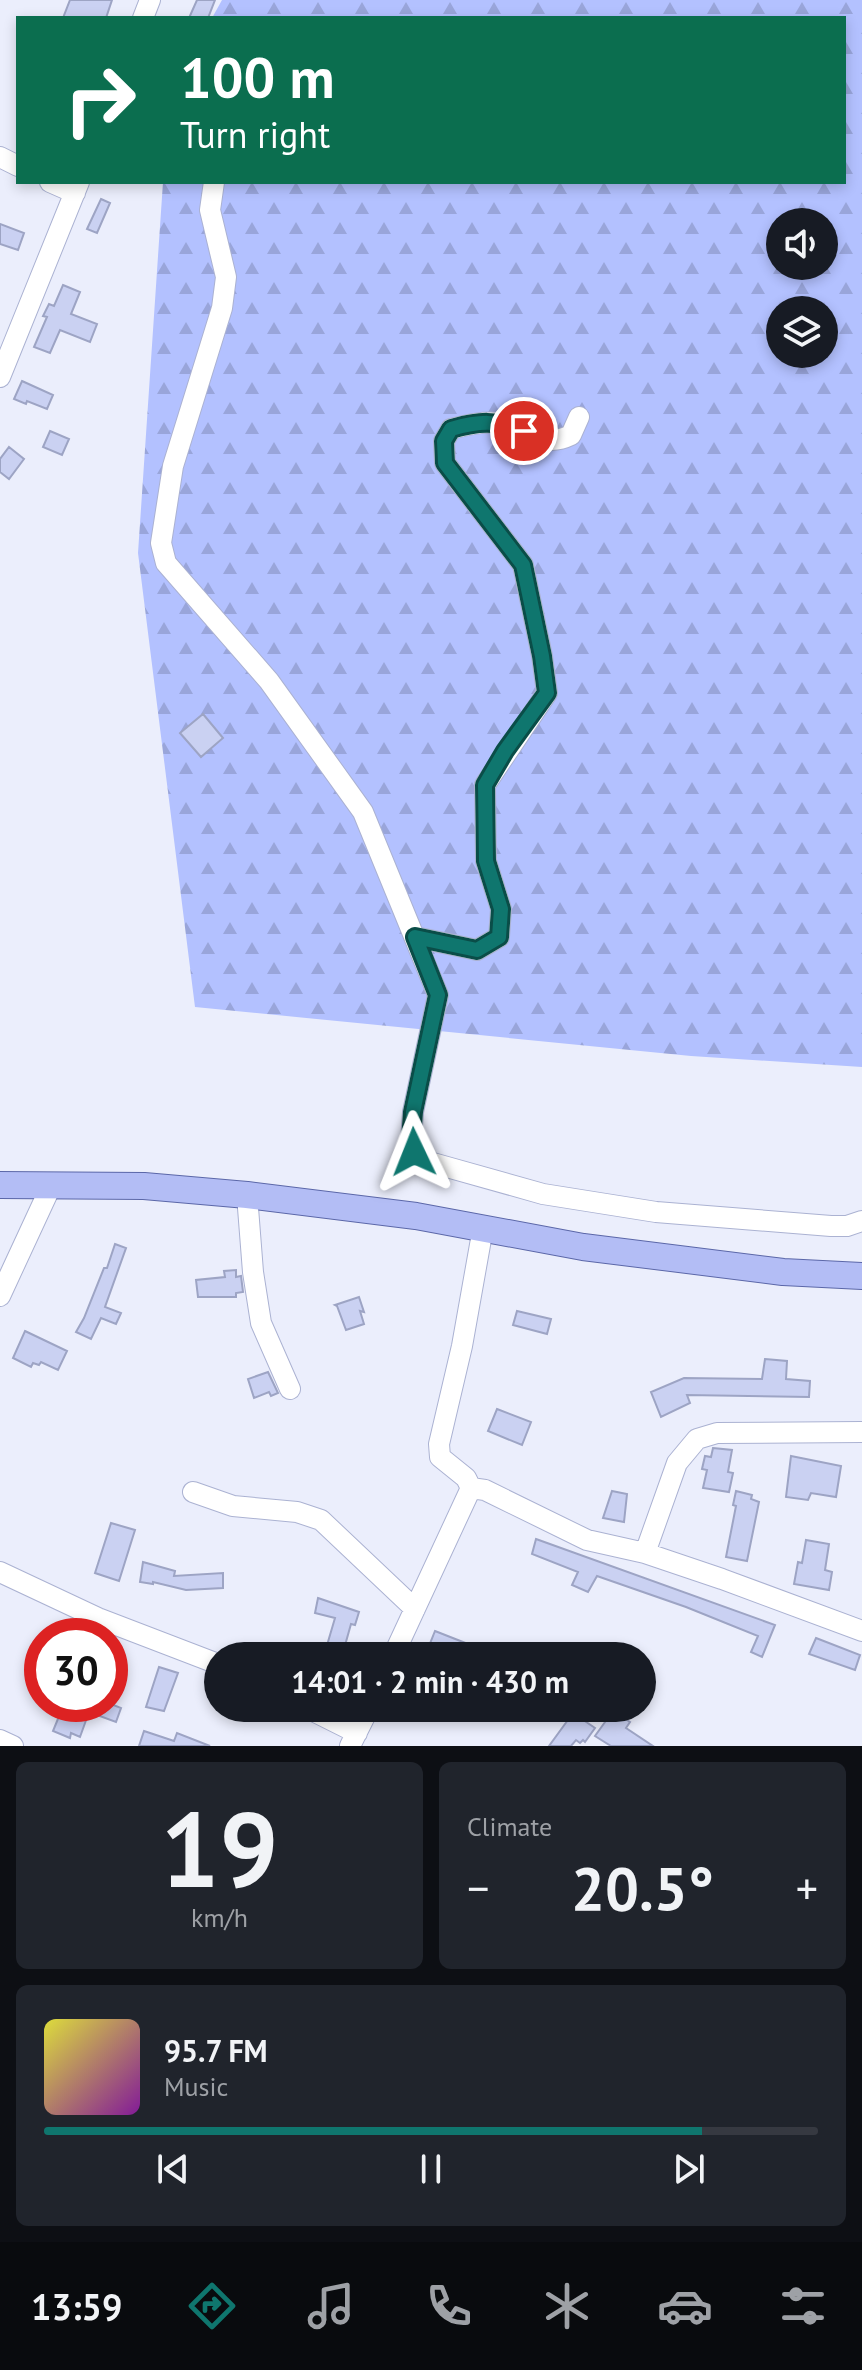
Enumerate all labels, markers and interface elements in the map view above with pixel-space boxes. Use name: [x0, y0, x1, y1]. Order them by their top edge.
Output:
text: 100 m: [180, 41, 335, 113]
icon: right: [48, 48, 152, 152]
text: Turn right: [180, 111, 330, 158]
map controls: [766, 208, 838, 368]
button: sound: [766, 208, 838, 280]
button: layers: [766, 296, 838, 368]
pin: [490, 397, 558, 465]
icon: arrive: [502, 409, 546, 453]
position arrow: [372, 1110, 456, 1194]
speed limit sign: 30: [24, 1618, 128, 1722]
text: 14:01 · 2 min · 430 m: [291, 1662, 569, 1701]
text: 19: [161, 1781, 278, 1916]
text: Climate: [467, 1810, 552, 1843]
text: 20.5°: [571, 1849, 714, 1927]
text: −: [467, 1859, 489, 1916]
text: +: [796, 1859, 818, 1916]
text: km/h: [191, 1901, 248, 1934]
text: 95.7 FM: [164, 2031, 268, 2070]
text: Music: [164, 2070, 228, 2103]
icon: previous: [151, 2147, 195, 2191]
icon: pause: [409, 2147, 453, 2191]
icon: next: [667, 2147, 711, 2191]
icon: directions: [184, 2278, 240, 2334]
icon: music: [303, 2278, 359, 2334]
icon: phone: [421, 2278, 477, 2334]
icon: climate: [539, 2278, 595, 2334]
icon: car: [657, 2278, 713, 2334]
icon: filters: [775, 2278, 831, 2334]
text: 13:59: [31, 2283, 122, 2330]

